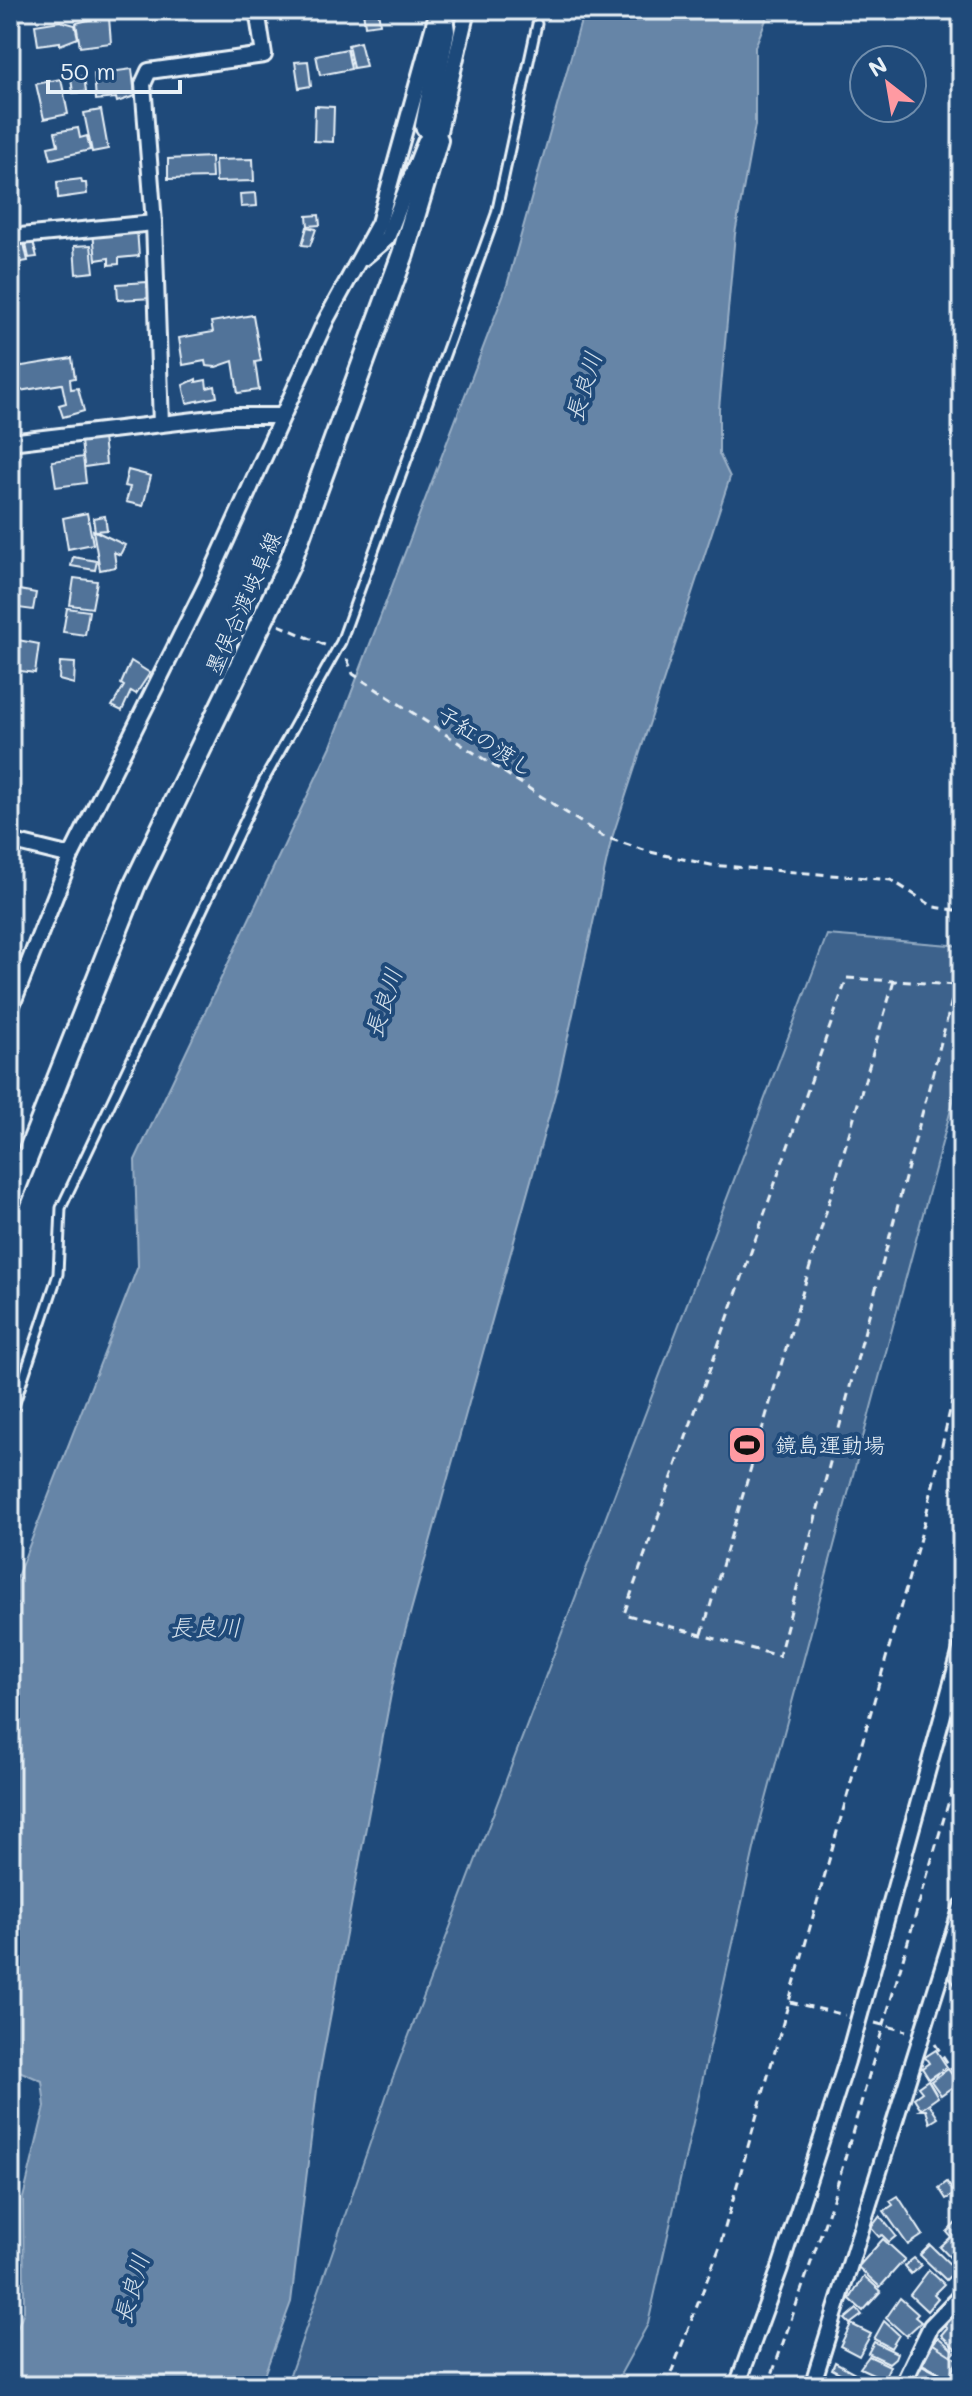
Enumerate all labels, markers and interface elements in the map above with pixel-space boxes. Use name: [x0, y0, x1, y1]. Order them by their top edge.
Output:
scale bar: [48, 44, 180, 94]
north arrow: [848, 44, 928, 124]
text: N: [863, 50, 892, 83]
text: 50 m: [60, 55, 116, 86]
water label: 長良川: [557, 348, 608, 426]
street label: 墨俣合渡岐阜線: [198, 527, 287, 679]
street label: 子紅の渡し: [432, 698, 540, 783]
water label: 長良川: [357, 964, 408, 1042]
sports icon: 鏡島運動場: [726, 1424, 768, 1466]
place label: 鏡島運動場: [775, 1430, 885, 1459]
water label: 長良川: [169, 1611, 241, 1642]
water label: 長良川: [106, 2250, 155, 2327]

